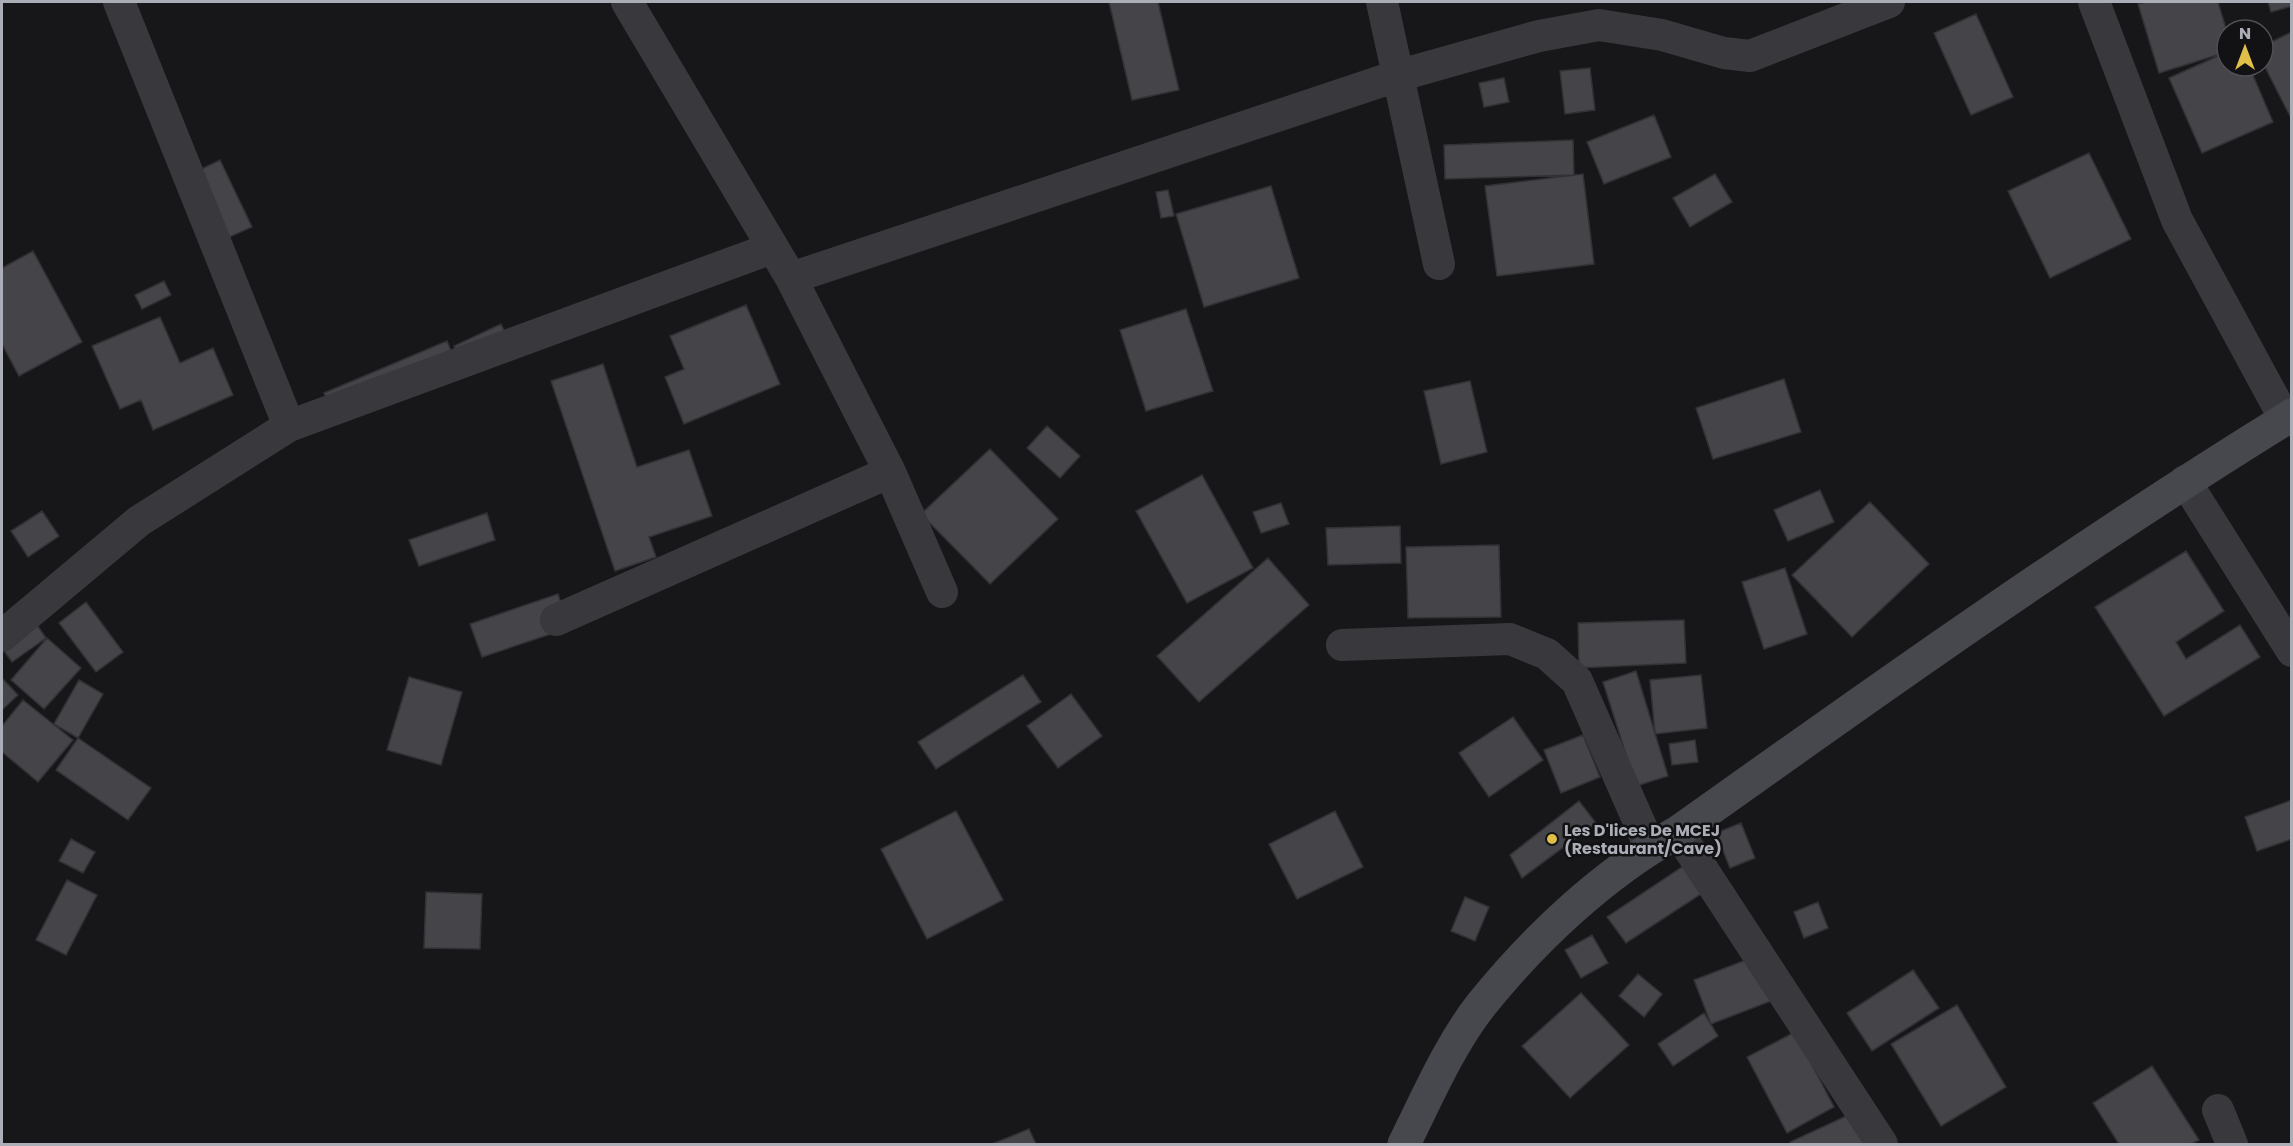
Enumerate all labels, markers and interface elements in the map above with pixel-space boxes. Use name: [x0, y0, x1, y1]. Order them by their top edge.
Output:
north arrow: [2215, 18, 2275, 78]
text: N: [2239, 22, 2251, 45]
place label: Les D'lices De MCEJ (Restaurant/Cave): [1564, 819, 1722, 860]
marker: Les D'lices De MCEJ (Restaurant/Cave): [1545, 832, 1559, 846]

